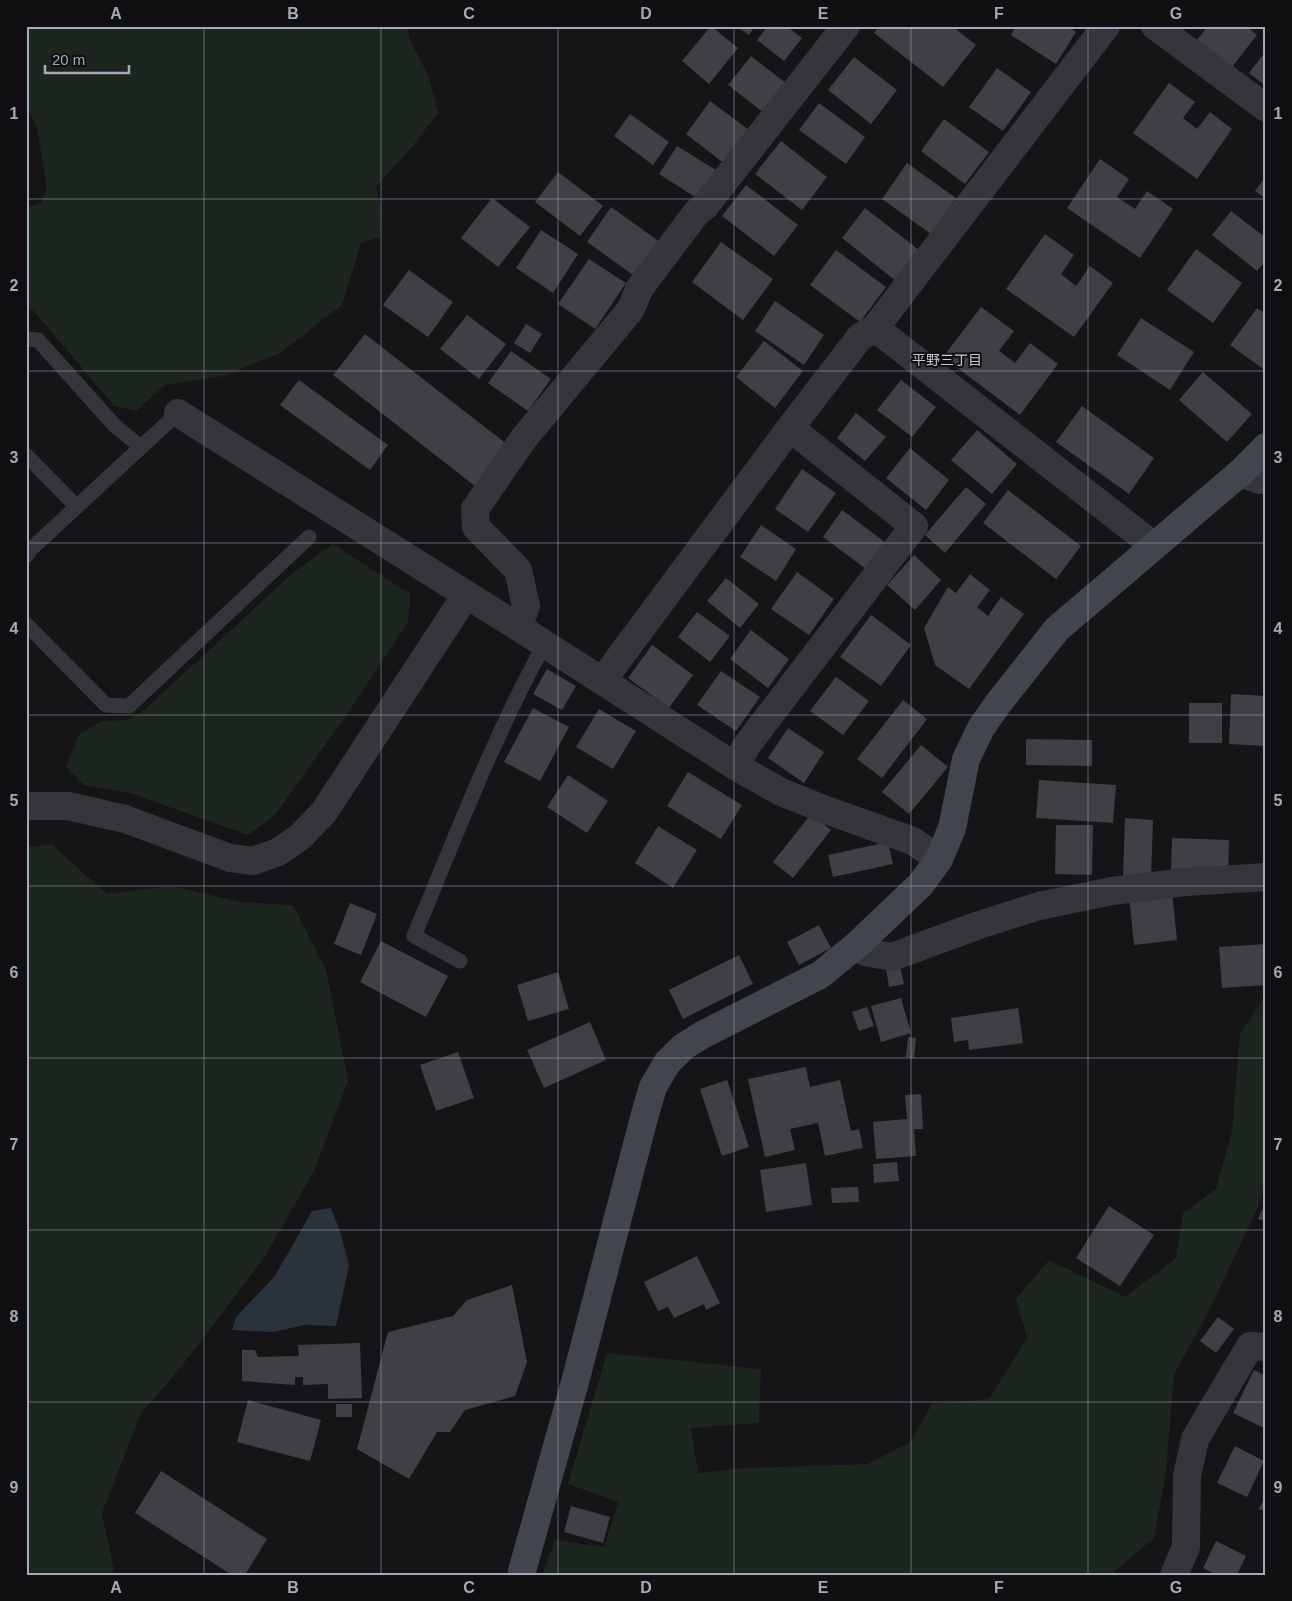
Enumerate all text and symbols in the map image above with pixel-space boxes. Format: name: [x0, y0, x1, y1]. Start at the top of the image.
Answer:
text: A: [110, 5, 122, 22]
text: B: [287, 5, 299, 22]
text: C: [463, 5, 475, 22]
text: D: [640, 5, 652, 22]
text: E: [818, 5, 829, 22]
text: F: [994, 5, 1004, 22]
text: G: [1170, 5, 1182, 22]
scale bar: [45, 42, 129, 74]
text: 20 m: [52, 51, 85, 68]
text: 1: [10, 105, 19, 122]
text: 1: [1274, 105, 1283, 122]
text: 2: [10, 277, 19, 294]
text: 2: [1274, 277, 1283, 294]
district label: 平野三丁目: [912, 352, 982, 368]
text: 3: [10, 449, 19, 466]
text: 3: [1274, 449, 1283, 466]
text: 4: [10, 620, 19, 637]
text: 4: [1274, 620, 1283, 637]
text: 5: [10, 792, 19, 809]
text: 5: [1274, 792, 1283, 809]
text: 6: [10, 964, 19, 981]
text: 6: [1274, 964, 1283, 981]
text: 7: [10, 1136, 19, 1153]
text: 7: [1274, 1136, 1283, 1153]
text: 8: [10, 1308, 19, 1325]
text: 8: [1274, 1308, 1283, 1325]
text: 9: [10, 1479, 19, 1496]
text: 9: [1274, 1479, 1283, 1496]
text: A: [110, 1579, 122, 1596]
text: B: [287, 1579, 299, 1596]
text: C: [463, 1579, 475, 1596]
text: D: [640, 1579, 652, 1596]
text: E: [818, 1579, 829, 1596]
text: F: [994, 1579, 1004, 1596]
text: G: [1170, 1579, 1182, 1596]

